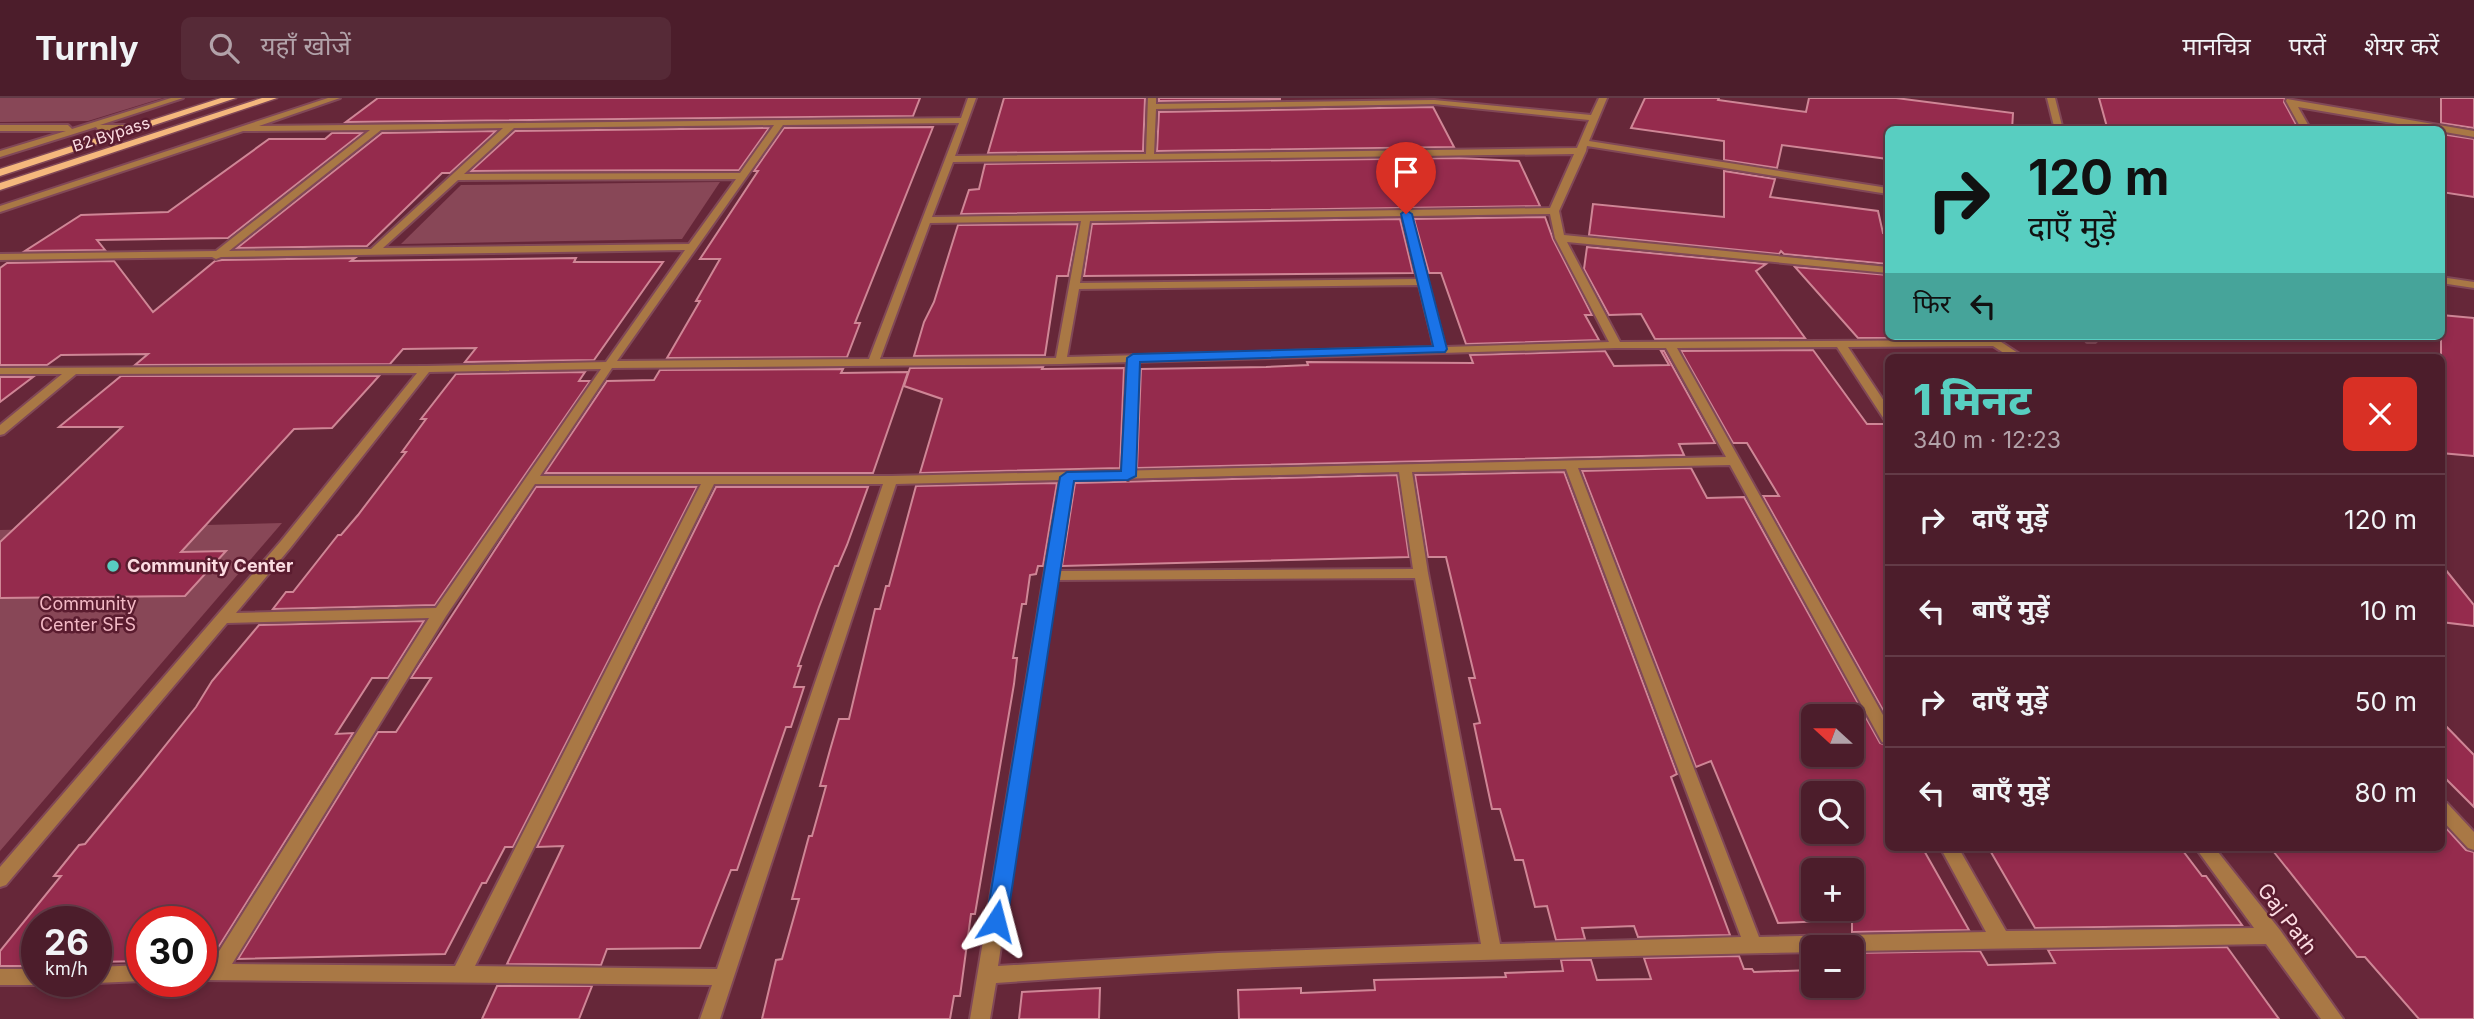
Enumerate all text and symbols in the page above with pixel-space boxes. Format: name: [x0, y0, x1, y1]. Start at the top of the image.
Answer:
search box: [181, 17, 671, 80]
text: Turnly: [35, 28, 139, 68]
icon: search: [205, 29, 243, 67]
text: यहाँ खोजें: [261, 30, 351, 61]
text: मानचित्र: [2182, 32, 2251, 61]
text: परतें: [2289, 32, 2326, 61]
text: शेयर करें: [2364, 32, 2439, 61]
street label: B2 Bypass: [70, 112, 152, 156]
pin: [1376, 142, 1436, 214]
text: 120 m: [2028, 148, 2169, 207]
icon: arrive: [1387, 153, 1425, 191]
icon: right: [1913, 154, 2004, 245]
text: दाएँ मुड़ें: [2028, 208, 2116, 247]
icon: left: [1964, 287, 2002, 325]
text: फिर: [1913, 288, 1950, 319]
text: 1 मिनट: [1913, 374, 2031, 425]
button: close: [2343, 377, 2417, 451]
text: 340 m · 12:23: [1913, 426, 2061, 454]
icon: right: [1913, 501, 1951, 539]
text: दाएँ मुड़ें: [1972, 502, 2048, 533]
text: 120 m: [2344, 504, 2417, 535]
place label: Community Center: [127, 555, 293, 576]
marker: Community Center: [105, 558, 121, 574]
icon: left: [1913, 592, 1951, 630]
park label: Community Center SFS: [39, 593, 137, 635]
text: बाएँ मुड़ें: [1972, 593, 2049, 624]
text: 10 m: [2360, 595, 2417, 626]
icon: right: [1913, 683, 1951, 721]
text: दाएँ मुड़ें: [1972, 684, 2048, 715]
text: 50 m: [2355, 686, 2417, 717]
north arrow: [1801, 704, 1864, 766]
map controls: [1801, 704, 1864, 998]
icon: left: [1913, 774, 1951, 812]
text: बाएँ मुड़ें: [1972, 775, 2049, 806]
text: 80 m: [2354, 777, 2417, 808]
button: search: [1801, 781, 1864, 844]
button: +: [1801, 858, 1864, 921]
street label: Gaj Path: [2252, 878, 2322, 959]
position arrow: [959, 884, 1033, 958]
speed limit sign: 30: [126, 906, 217, 997]
text: 26: [44, 921, 89, 963]
button: −: [1801, 935, 1864, 998]
text: km/h: [45, 958, 88, 979]

